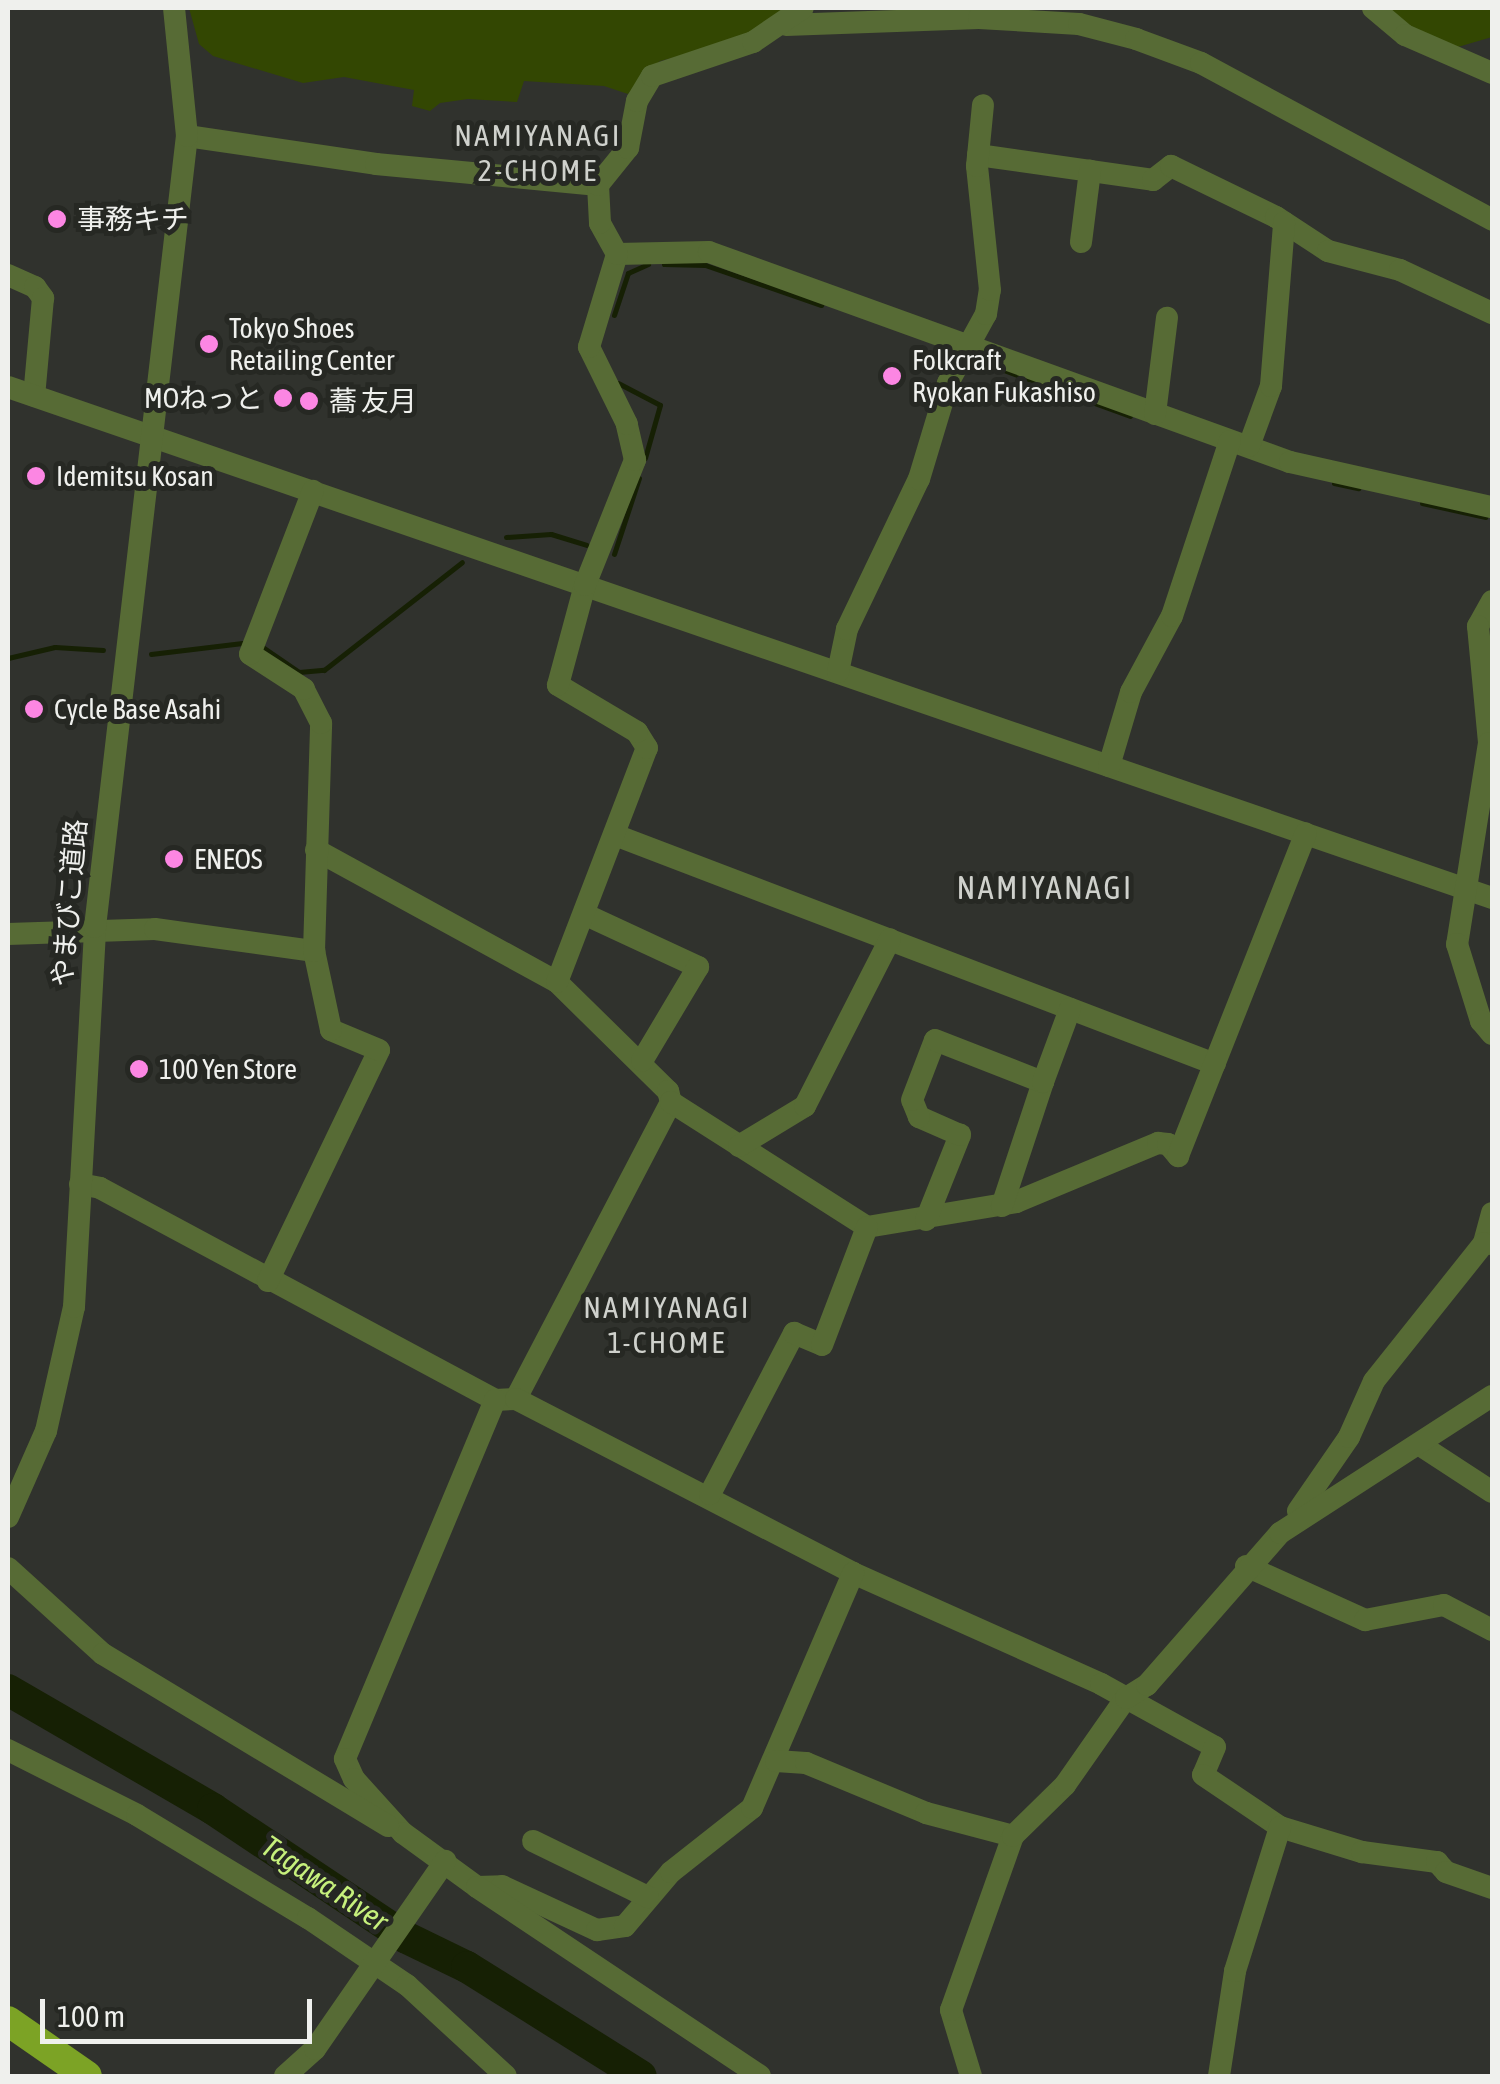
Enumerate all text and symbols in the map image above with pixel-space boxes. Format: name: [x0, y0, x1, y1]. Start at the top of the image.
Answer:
district label: NAMIYANAGI 2-CHOME: [454, 117, 622, 188]
place label: 事務キチ: [77, 202, 189, 236]
marker: 事務キチ: [46, 208, 68, 230]
place label: Tokyo Shoes Retailing Center: [229, 311, 394, 377]
marker: Tokyo Shoes Retailing Center: [198, 333, 220, 355]
place label: Folkcraft Ryokan Fukashiso: [912, 343, 1096, 409]
marker: Folkcraft Ryokan Fukashiso: [881, 365, 903, 387]
place label: MOねっと: [144, 381, 263, 415]
place label: 蕎 友月: [329, 384, 417, 418]
marker: MOねっと: [272, 387, 294, 409]
marker: 蕎 友月: [298, 390, 320, 412]
place label: Idemitsu Kosan: [56, 459, 214, 493]
marker: Idemitsu Kosan: [25, 465, 47, 487]
place label: Cycle Base Asahi: [54, 692, 221, 726]
marker: Cycle Base Asahi: [23, 698, 45, 720]
street label: やまびこ道路: [45, 818, 93, 988]
place label: ENEOS: [194, 842, 262, 876]
marker: ENEOS: [163, 848, 185, 870]
district label: NAMIYANAGI: [956, 869, 1134, 907]
place label: 100 Yen Store: [159, 1052, 297, 1086]
marker: 100 Yen Store: [128, 1058, 150, 1080]
district label: NAMIYANAGI 1-CHOME: [583, 1289, 751, 1360]
water label: Tagawa River: [255, 1828, 395, 1938]
scale bar: [45, 1979, 318, 2041]
text: 100 m: [57, 1999, 125, 2033]

